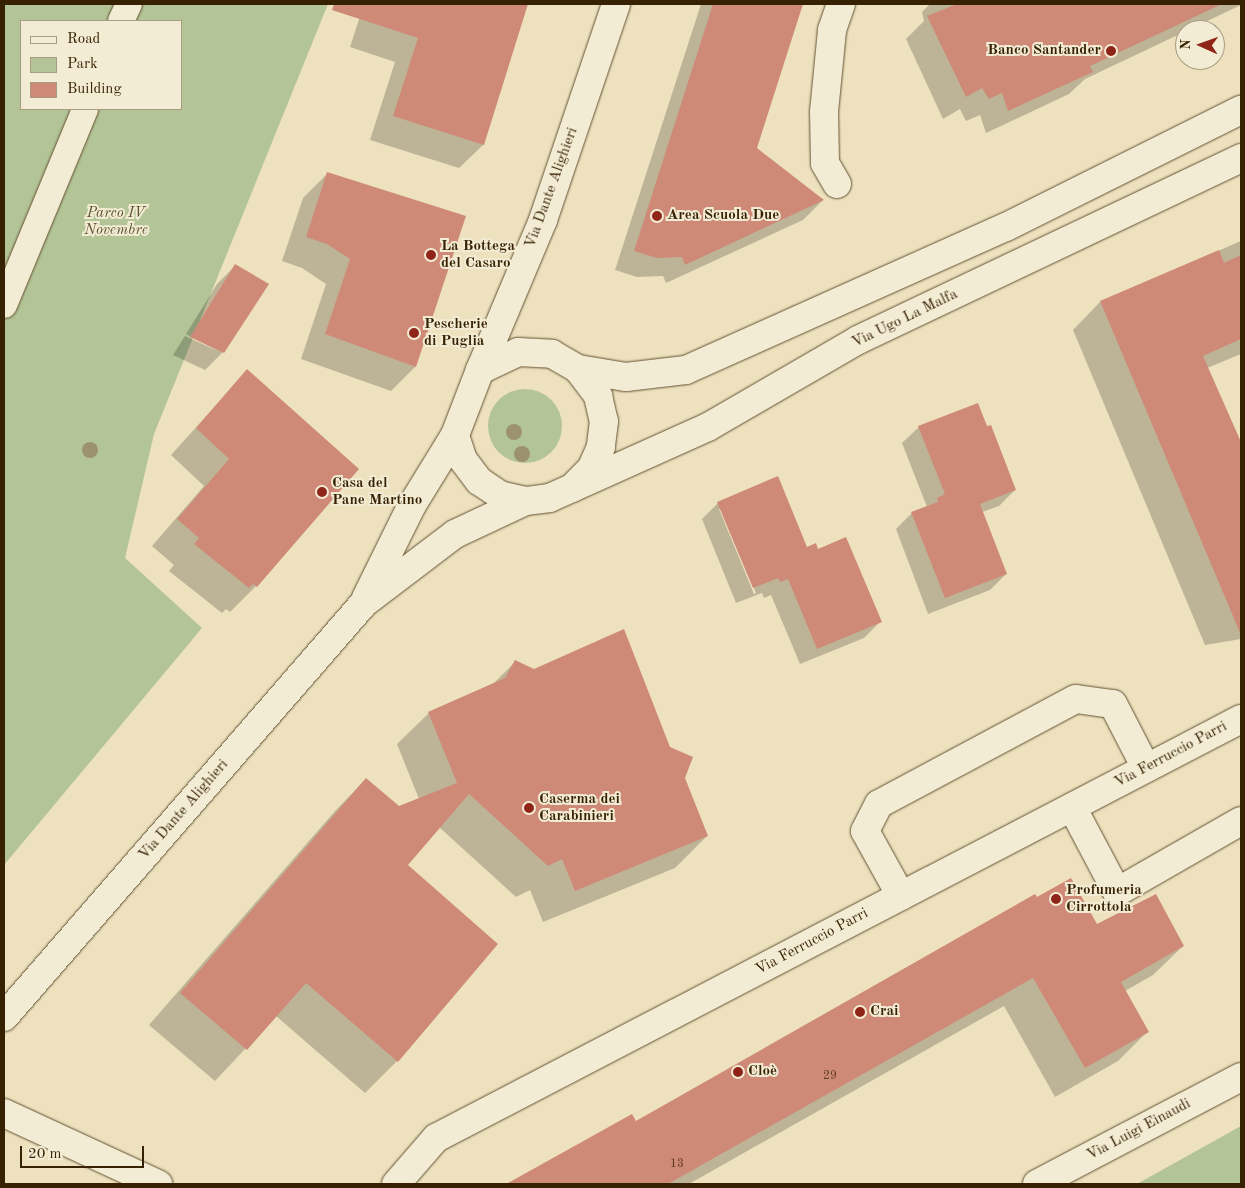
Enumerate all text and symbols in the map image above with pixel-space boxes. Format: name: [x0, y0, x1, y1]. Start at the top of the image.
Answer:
legend: [20, 20, 182, 110]
north arrow: [1175, 20, 1225, 70]
text: Road: [67, 32, 100, 47]
text: N: [1179, 39, 1193, 50]
place label: Banco Santander: [987, 42, 1101, 60]
marker: Banco Santander: [1105, 45, 1117, 57]
text: Park: [67, 57, 98, 72]
text: Building: [67, 82, 122, 97]
street label: Via Dante Alighieri: [522, 125, 582, 251]
park label: Parco IV Novembre: [84, 204, 148, 239]
place label: Area Scuola Due: [667, 207, 779, 225]
marker: Area Scuola Due: [651, 210, 663, 222]
place label: La Bottega del Casaro: [441, 237, 515, 272]
marker: La Bottega del Casaro: [425, 249, 437, 261]
street label: Via Ugo La Malfa: [849, 286, 961, 352]
place label: Pescherie di Puglia: [424, 315, 488, 350]
marker: Pescherie di Puglia: [408, 327, 420, 339]
place label: Casa del Pane Martino: [332, 474, 422, 509]
marker: Casa del Pane Martino: [316, 486, 328, 498]
street label: Via Ferruccio Parri: [1112, 718, 1230, 792]
street label: Via Dante Alighieri: [136, 756, 232, 864]
place label: Caserma dei Carabinieri: [539, 790, 620, 825]
marker: Caserma dei Carabinieri: [523, 802, 535, 814]
place label: Profumeria Cirrottola: [1066, 881, 1142, 916]
marker: Profumeria Cirrottola: [1050, 893, 1062, 905]
street label: Via Ferruccio Parri: [753, 905, 871, 979]
place label: Crai: [870, 1003, 898, 1021]
marker: Crai: [854, 1006, 866, 1018]
place label: Cloè: [748, 1063, 777, 1081]
marker: Cloè: [732, 1066, 744, 1078]
house number: 29: [823, 1070, 837, 1084]
street label: Via Luigi Einaudi: [1084, 1095, 1194, 1165]
scale bar: [22, 1136, 146, 1168]
text: 20 m: [28, 1147, 62, 1162]
house number: 13: [670, 1158, 684, 1172]

